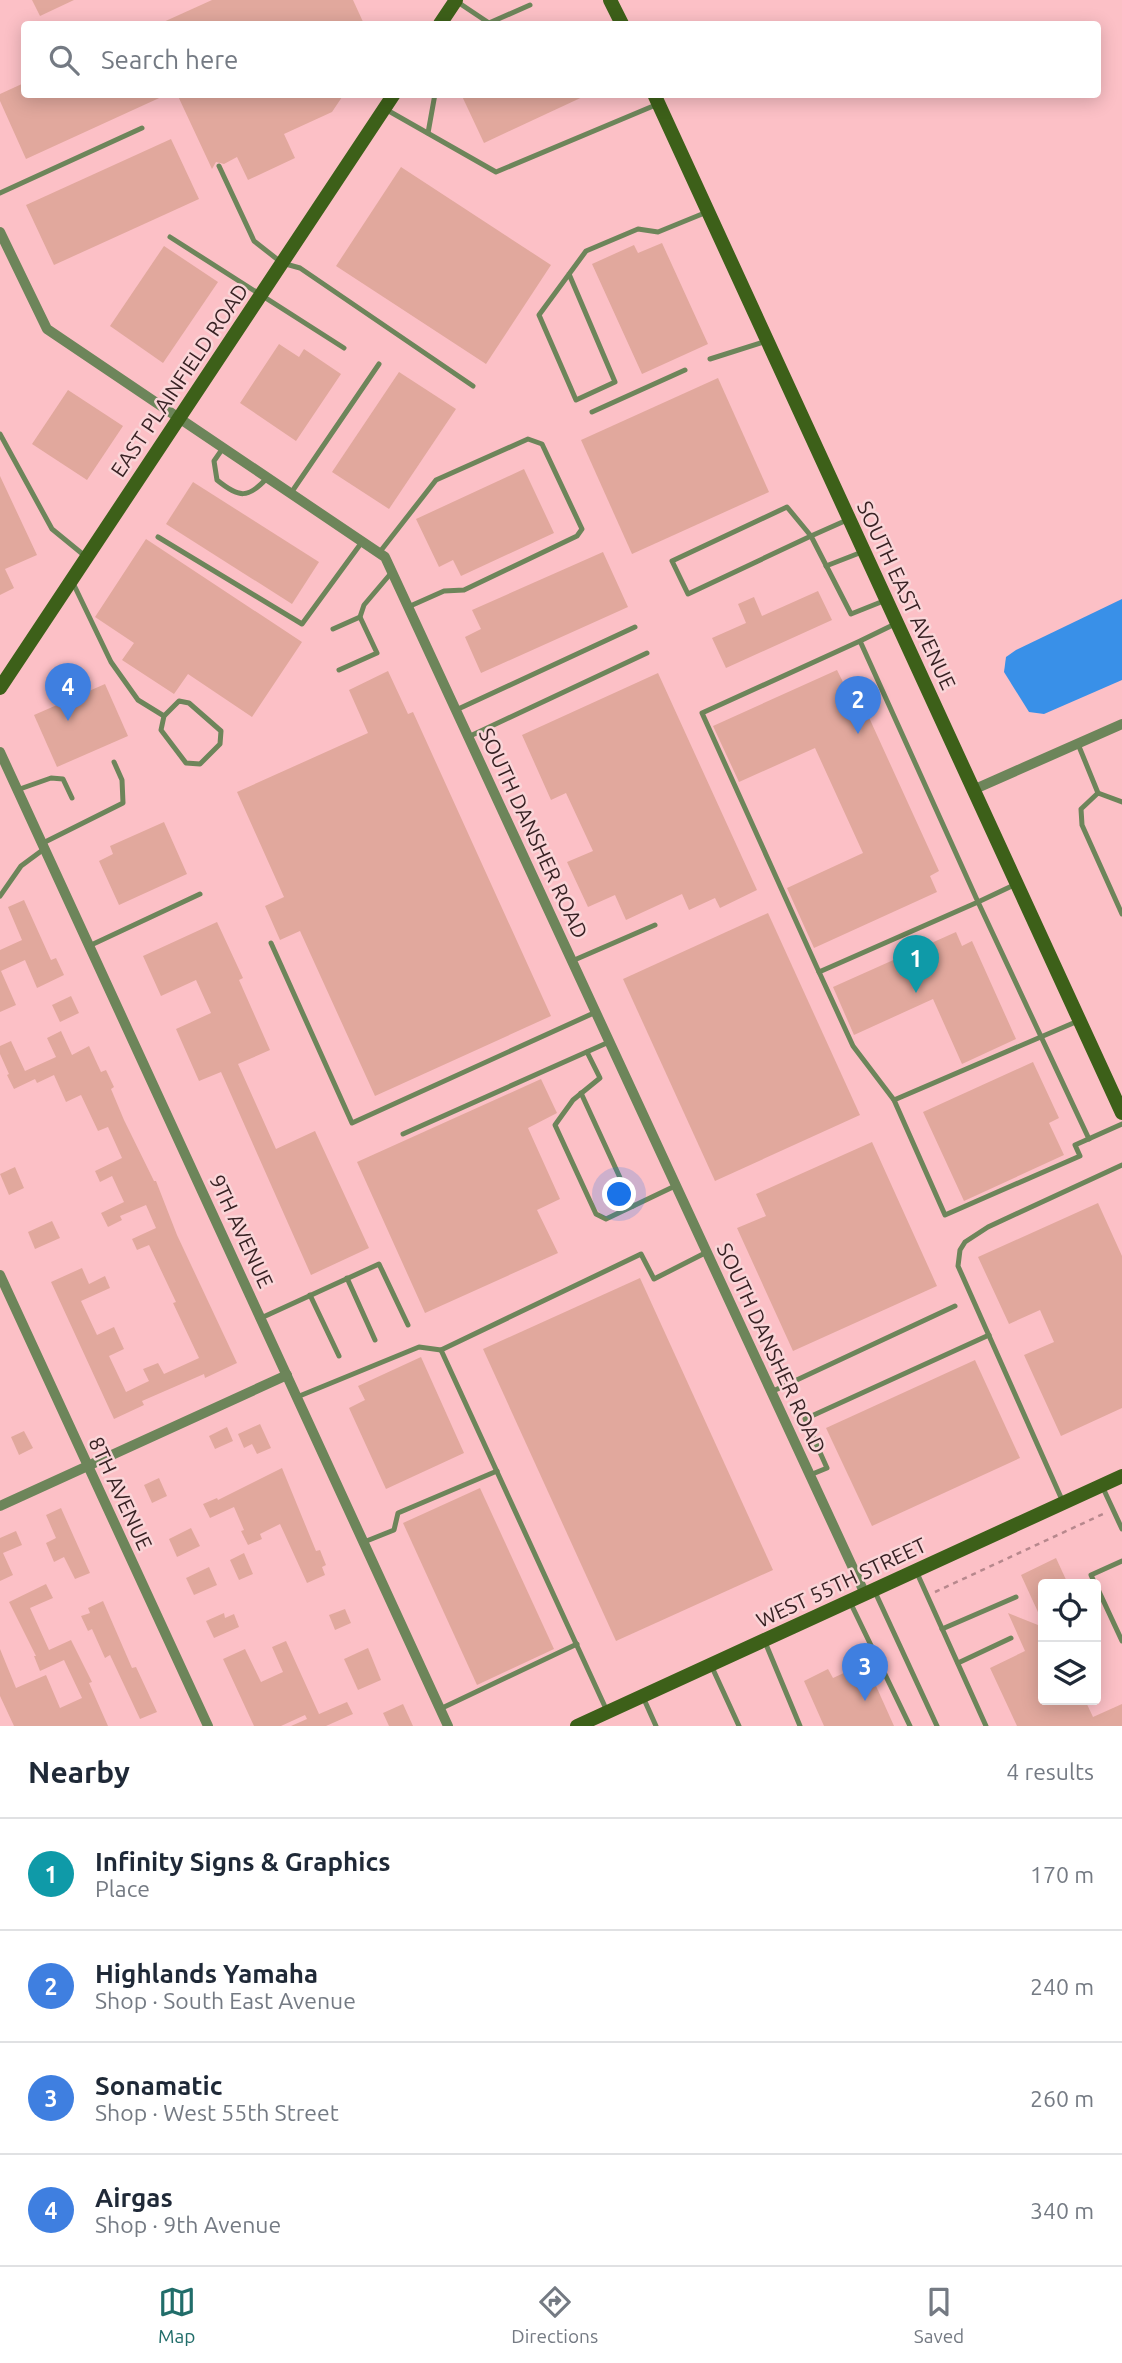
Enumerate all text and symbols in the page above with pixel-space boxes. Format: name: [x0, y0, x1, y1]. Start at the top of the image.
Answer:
search box: [21, 21, 1101, 98]
icon: search: [45, 41, 83, 79]
text: Search here: [101, 45, 238, 74]
street label: EAST PLAINFIELD ROAD: [105, 279, 253, 481]
street label: SOUTH EAST AVENUE: [853, 497, 961, 693]
pin: 4: [45, 663, 91, 721]
pin: 2: [835, 676, 881, 734]
street label: SOUTH DANSHER ROAD: [475, 724, 593, 942]
pin: 1: [893, 935, 939, 993]
street label: 9TH AVENUE: [205, 1171, 279, 1291]
your location: [602, 1177, 636, 1211]
street label: SOUTH DANSHER ROAD: [713, 1239, 831, 1457]
street label: 8TH AVENUE: [84, 1433, 158, 1553]
street label: WEST 55TH STREET: [752, 1532, 930, 1632]
map controls: [1038, 1579, 1101, 1705]
button: locate: [1038, 1579, 1101, 1642]
button: layers: [1038, 1642, 1101, 1705]
pin: 3: [842, 1643, 888, 1701]
text: Nearby: [28, 1755, 130, 1789]
text: 4 results: [1006, 1759, 1094, 1784]
text: Infinity Signs & Graphics: [95, 1847, 390, 1876]
text: 1: [45, 1862, 57, 1887]
text: 170 m: [1030, 1862, 1094, 1887]
text: Place: [95, 1876, 150, 1901]
text: Highlands Yamaha: [95, 1959, 318, 1988]
text: 2: [45, 1974, 57, 1999]
text: 240 m: [1030, 1974, 1094, 1999]
text: Shop · South East Avenue: [95, 1988, 356, 2013]
text: Sonamatic: [95, 2071, 222, 2100]
text: 3: [45, 2086, 57, 2111]
text: 260 m: [1030, 2086, 1094, 2111]
text: Shop · West 55th Street: [95, 2100, 339, 2125]
text: Airgas: [95, 2183, 173, 2212]
text: 4: [45, 2198, 57, 2223]
text: 340 m: [1030, 2198, 1094, 2223]
text: Shop · 9th Avenue: [95, 2212, 281, 2237]
tab: Map: [158, 2283, 196, 2347]
tab: Directions: [511, 2283, 598, 2347]
tab: Saved: [914, 2283, 964, 2347]

